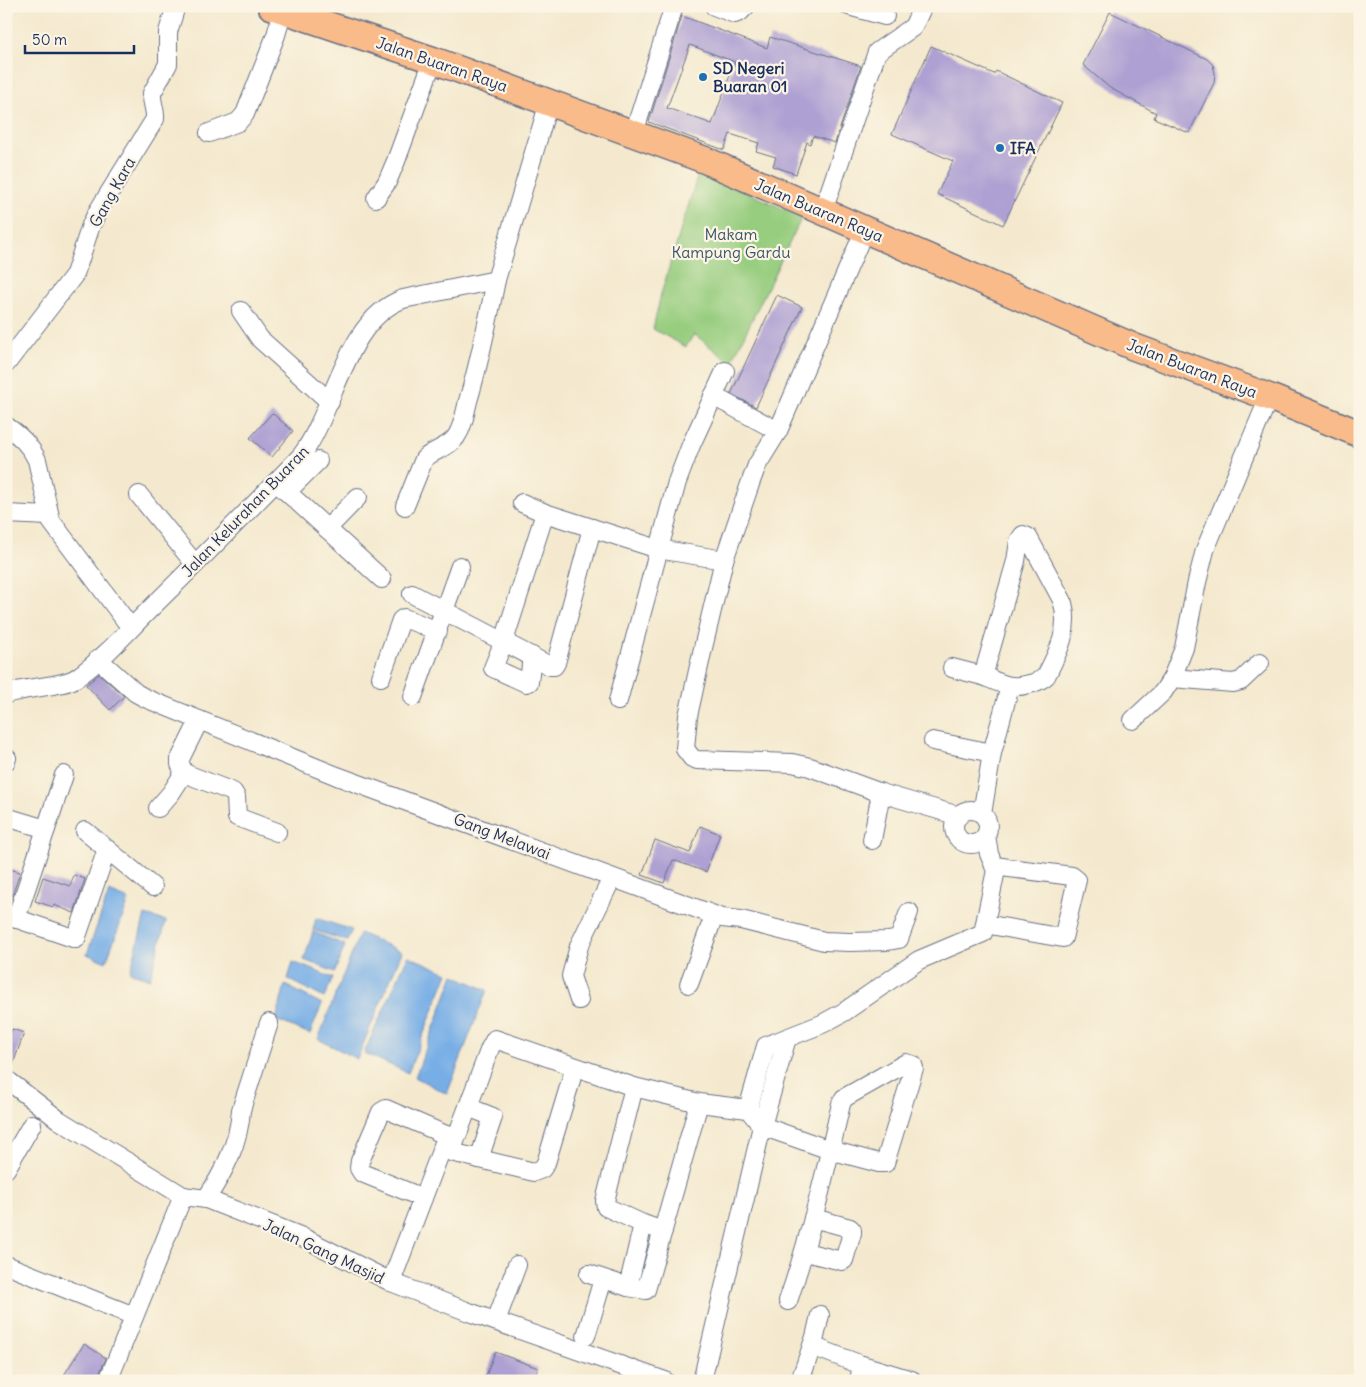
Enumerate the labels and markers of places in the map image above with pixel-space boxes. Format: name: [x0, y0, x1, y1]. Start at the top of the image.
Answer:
place label: SD Negeri Buaran 01: [713, 58, 787, 96]
marker: SD Negeri Buaran 01: [697, 71, 709, 83]
place label: IFA: [1010, 138, 1036, 158]
marker: IFA: [994, 142, 1006, 154]

